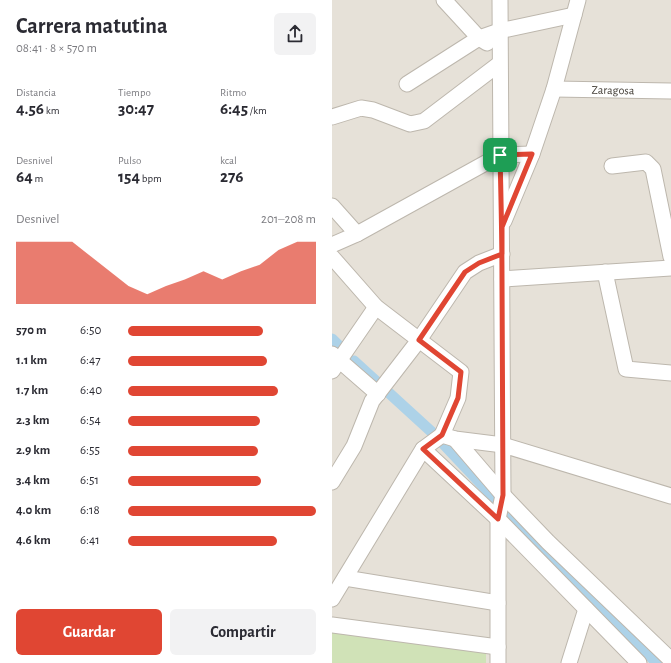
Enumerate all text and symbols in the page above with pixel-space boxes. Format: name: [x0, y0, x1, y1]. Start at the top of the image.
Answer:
button: share: [274, 13, 316, 55]
text: Carrera matutina: [16, 15, 168, 37]
text: 08:41 · 8 × 570 m: [16, 42, 97, 55]
street label: Zaragosa: [591, 84, 635, 96]
text: Distancia: [16, 87, 56, 98]
text: Tiempo: [118, 87, 151, 98]
text: Ritmo: [220, 87, 246, 98]
text: 4.56: [16, 100, 44, 117]
text: 30:47: [118, 100, 154, 117]
text: 6:45: [220, 100, 248, 117]
text: km: [44, 105, 60, 116]
text: /km: [248, 105, 267, 116]
pin: [483, 138, 517, 172]
icon: arrive: [489, 144, 511, 166]
text: Desnivel: [16, 155, 53, 166]
text: Pulso: [118, 155, 141, 166]
text: kcal: [220, 155, 237, 166]
text: 64: [16, 168, 33, 185]
text: 154: [118, 168, 140, 185]
text: 276: [220, 168, 244, 185]
text: m: [33, 173, 43, 184]
text: bpm: [140, 173, 162, 184]
text: Desnivel: [16, 213, 60, 226]
text: 201–208 m: [261, 213, 316, 226]
text: 570 m: [16, 324, 46, 337]
text: 6:50: [80, 324, 101, 337]
text: 1.1 km: [16, 354, 47, 367]
text: 6:47: [80, 354, 101, 367]
text: 1.7 km: [16, 384, 48, 397]
text: 6:40: [80, 384, 102, 397]
text: 2.3 km: [16, 414, 50, 427]
text: 6:54: [80, 414, 101, 427]
text: 2.9 km: [16, 444, 50, 457]
text: 6:55: [80, 444, 100, 457]
text: 3.4 km: [16, 474, 50, 487]
text: 6:51: [80, 474, 99, 487]
text: 4.0 km: [16, 504, 51, 517]
text: 6:18: [80, 504, 100, 517]
text: 4.6 km: [16, 534, 51, 547]
text: 6:41: [80, 534, 100, 547]
button: Guardar: [16, 609, 162, 655]
button: Compartir: [170, 609, 316, 655]

